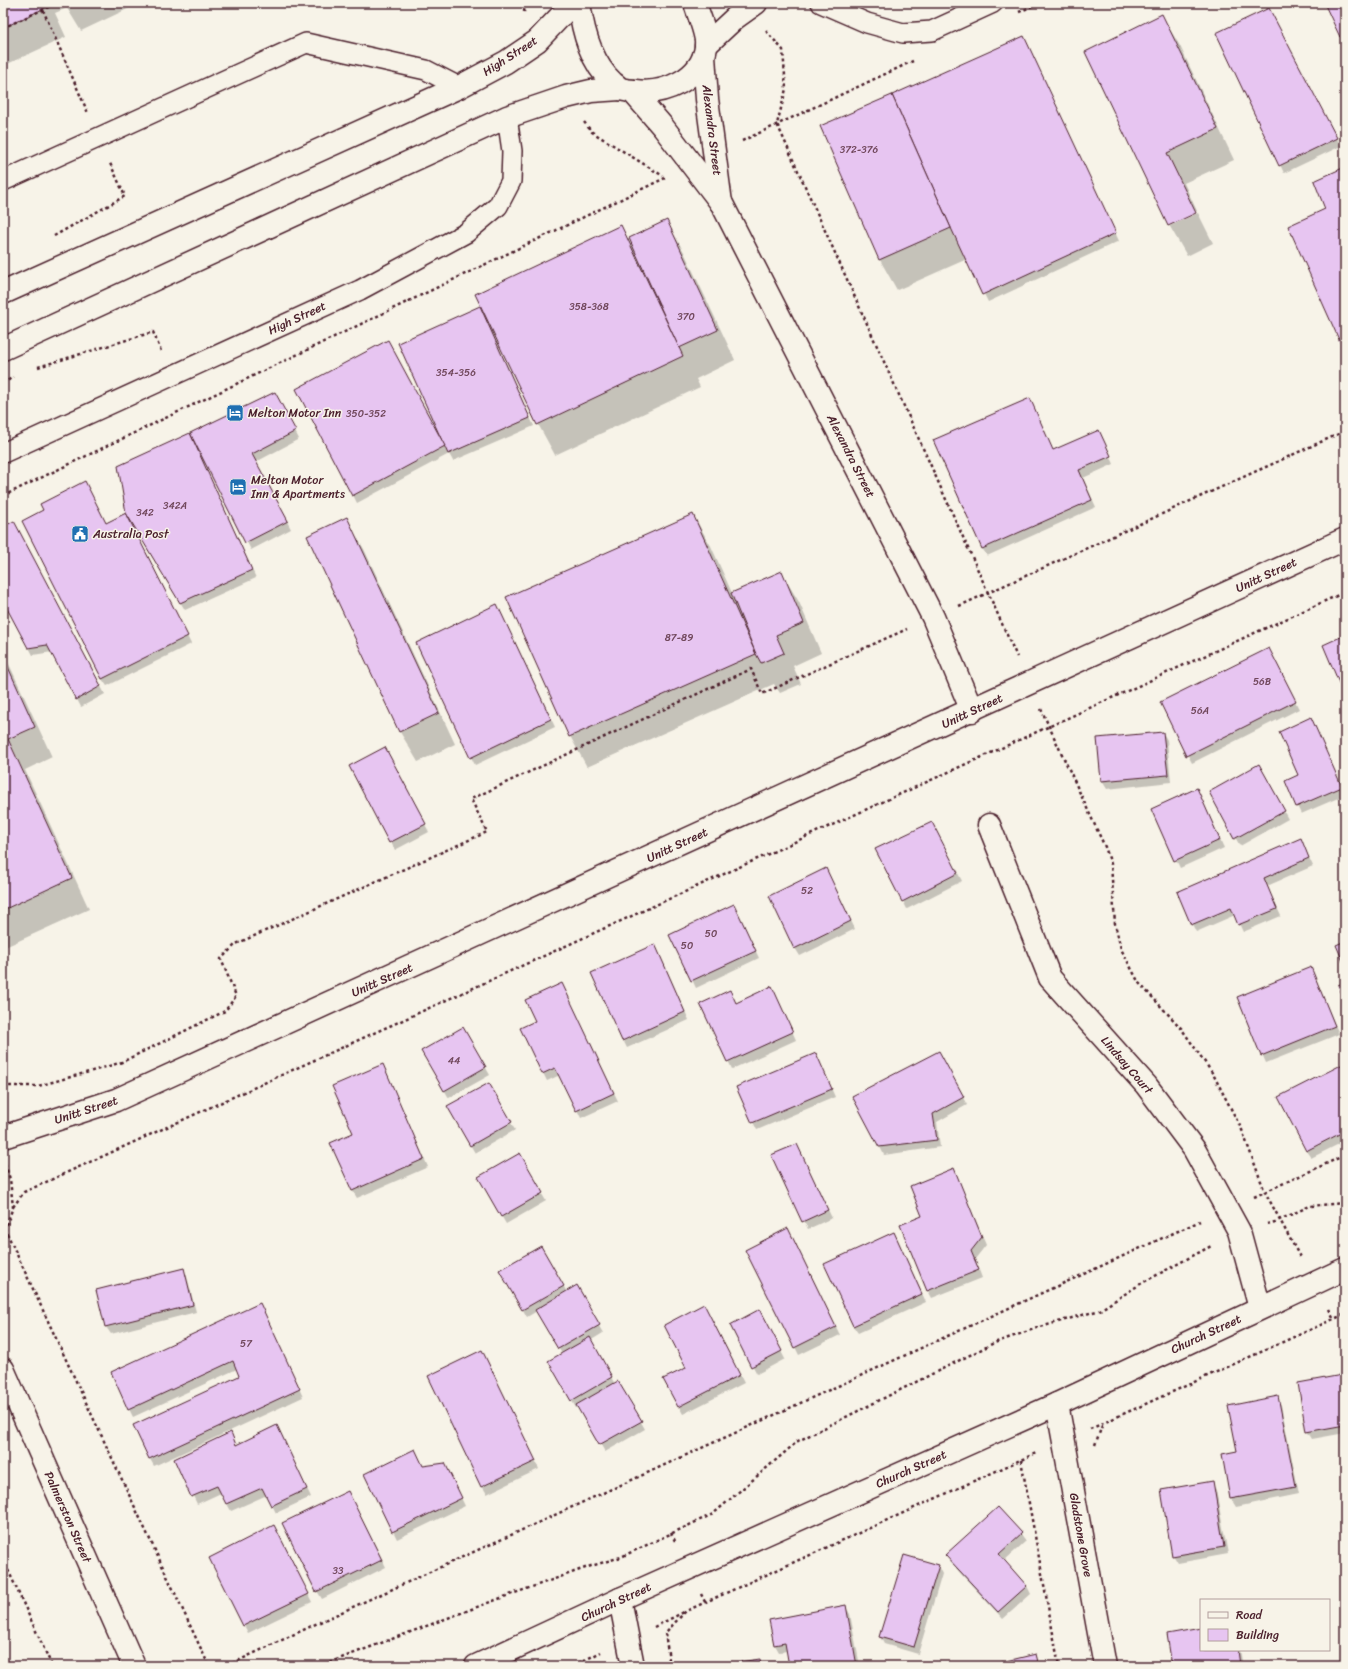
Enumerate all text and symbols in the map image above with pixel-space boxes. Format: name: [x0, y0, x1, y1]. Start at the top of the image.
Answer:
street label: High Street: [478, 30, 542, 82]
street label: Alexandra Street: [695, 82, 728, 177]
house number: 372-376: [840, 141, 879, 159]
street label: High Street: [264, 295, 330, 341]
house number: 358-368: [569, 298, 609, 316]
house number: 370: [677, 308, 695, 326]
house number: 354-356: [436, 364, 476, 382]
place label: Melton Motor Inn: [248, 402, 342, 424]
hotel icon: Melton Motor Inn: [225, 403, 245, 423]
house number: 350-352: [346, 405, 386, 423]
street label: Alexandra Street: [820, 409, 882, 502]
place label: Melton Motor Inn & Apartments: [250, 469, 345, 505]
hotel icon: Melton Motor Inn & Apartments: [228, 477, 248, 497]
house number: 342A: [163, 497, 187, 515]
house number: 342: [136, 504, 154, 522]
place label: Australia Post: [92, 523, 170, 545]
public building icon: Australia Post: [70, 524, 90, 544]
street label: Unitt Street: [1232, 551, 1300, 599]
house number: 87-89: [665, 629, 693, 647]
house number: 56B: [1253, 673, 1272, 691]
street label: Unitt Street: [938, 687, 1006, 735]
house number: 56A: [1191, 702, 1209, 720]
street label: Unitt Street: [643, 821, 711, 869]
house number: 52: [801, 882, 813, 900]
house number: 50: [705, 925, 717, 943]
house number: 50: [681, 937, 693, 955]
street label: Unitt Street: [348, 957, 416, 1003]
street label: Lindsay Court: [1095, 1031, 1160, 1100]
house number: 44: [448, 1052, 460, 1070]
street label: Unitt Street: [51, 1089, 121, 1131]
street label: Church Street: [1167, 1308, 1245, 1360]
house number: 57: [240, 1335, 253, 1353]
street label: Church Street: [872, 1444, 950, 1494]
street label: Palmerston Street: [38, 1468, 99, 1567]
street label: Gladstone Grove: [1063, 1491, 1099, 1579]
house number: 33: [333, 1562, 344, 1580]
street label: Church Street: [577, 1576, 655, 1628]
legend: [1200, 1599, 1330, 1651]
text: Road: [1236, 1604, 1263, 1626]
text: Building: [1236, 1624, 1279, 1646]

